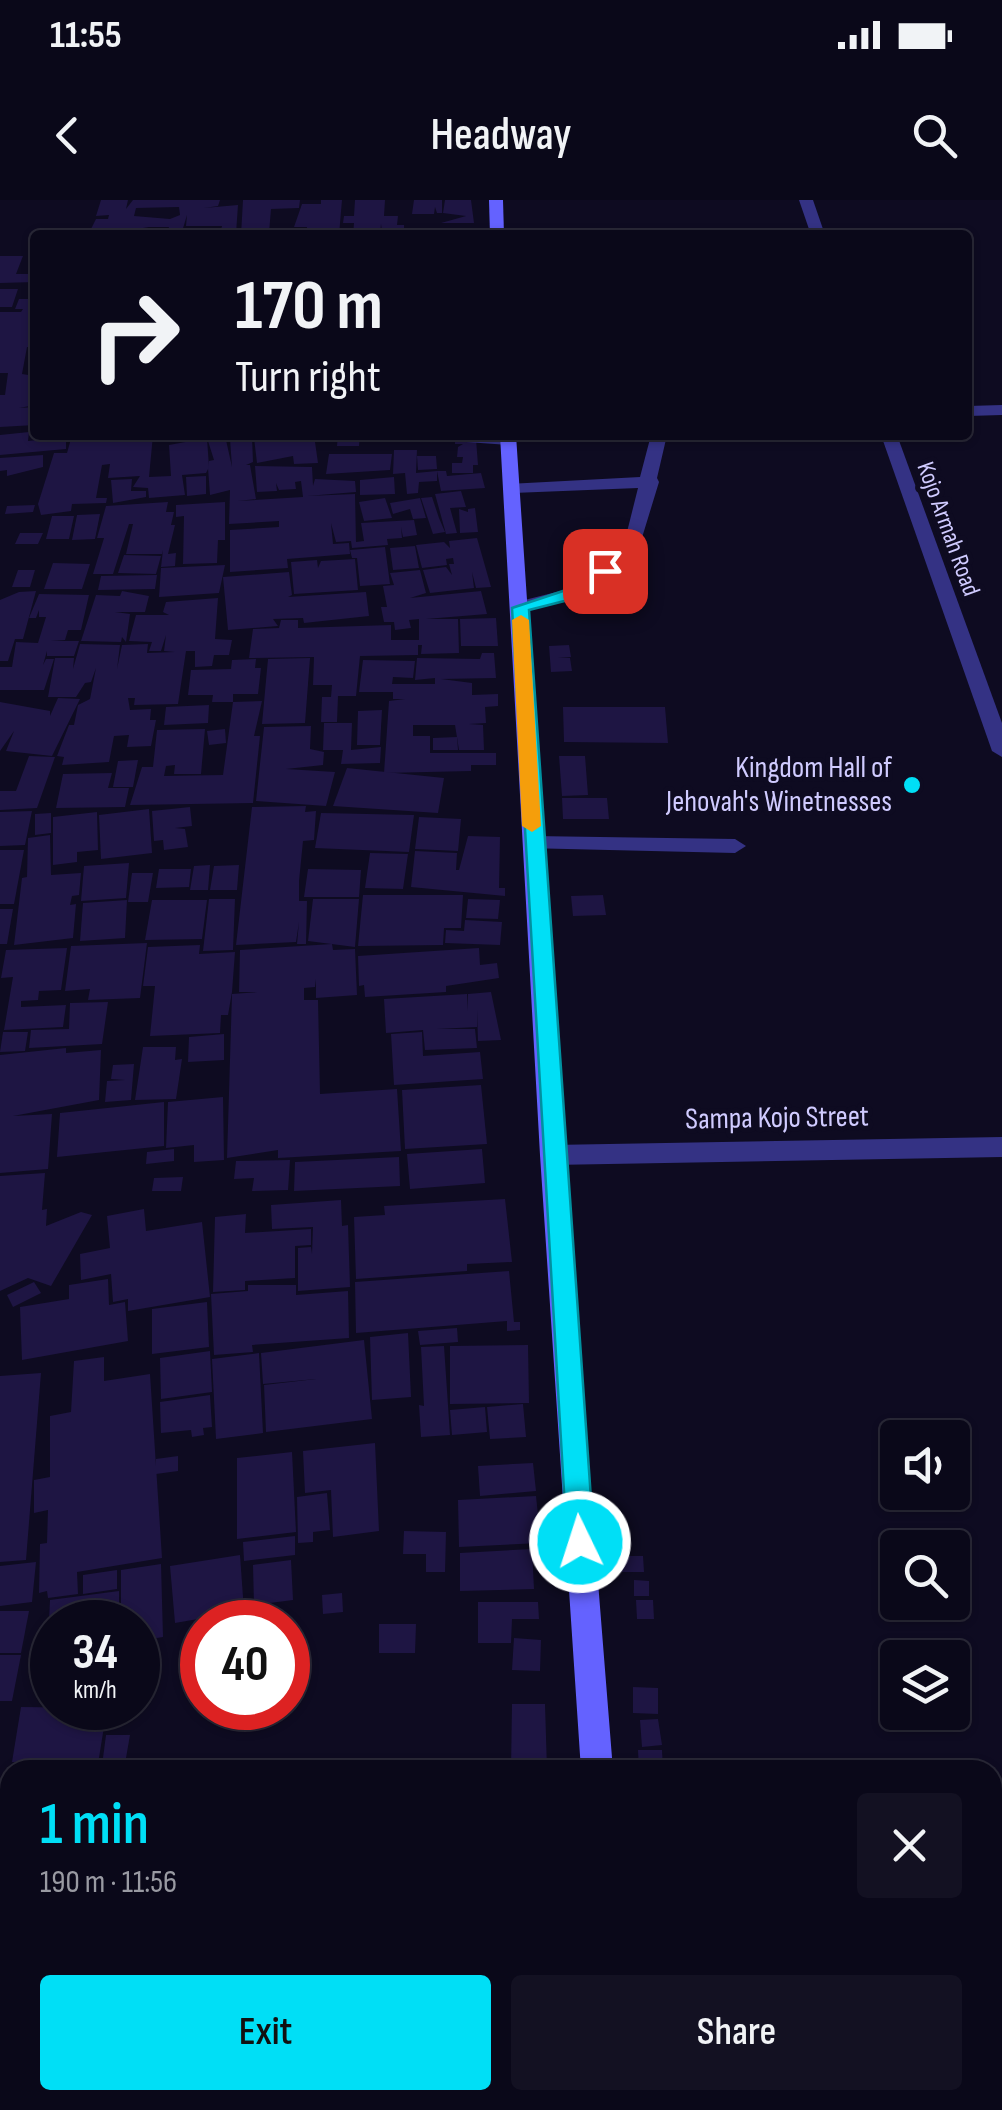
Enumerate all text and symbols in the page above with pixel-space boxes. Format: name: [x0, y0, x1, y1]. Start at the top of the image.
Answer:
text: 11:55: [50, 13, 122, 58]
icon: back: [40, 108, 95, 163]
text: Headway: [430, 108, 572, 163]
icon: search: [907, 108, 962, 163]
text: 170 m: [235, 265, 383, 349]
icon: right: [70, 270, 200, 400]
text: Turn right: [235, 350, 381, 405]
street label: Kojo Armah Road: [909, 458, 987, 600]
pin: [563, 529, 648, 614]
icon: arrive: [578, 544, 633, 599]
place label: Kingdom Hall of Jehovah's Winetnesses: [665, 750, 892, 820]
marker: Kingdom Hall of Jehovah's Winetnesses: [901, 774, 923, 796]
street label: Sampa Kojo Street: [685, 1098, 869, 1138]
map controls: [880, 1420, 970, 1730]
button: sound: [880, 1420, 970, 1510]
position arrow: [528, 1490, 632, 1594]
button: search: [880, 1530, 970, 1620]
speed limit sign: 40: [180, 1600, 310, 1730]
text: 34: [72, 1623, 118, 1683]
button: layers: [880, 1640, 970, 1730]
text: km/h: [73, 1675, 117, 1706]
text: 1 min: [40, 1789, 149, 1861]
button: close: [857, 1793, 962, 1898]
text: 190 m · 11:56: [40, 1863, 177, 1902]
button: Exit: [40, 1975, 491, 2090]
button: Share: [511, 1975, 962, 2090]

